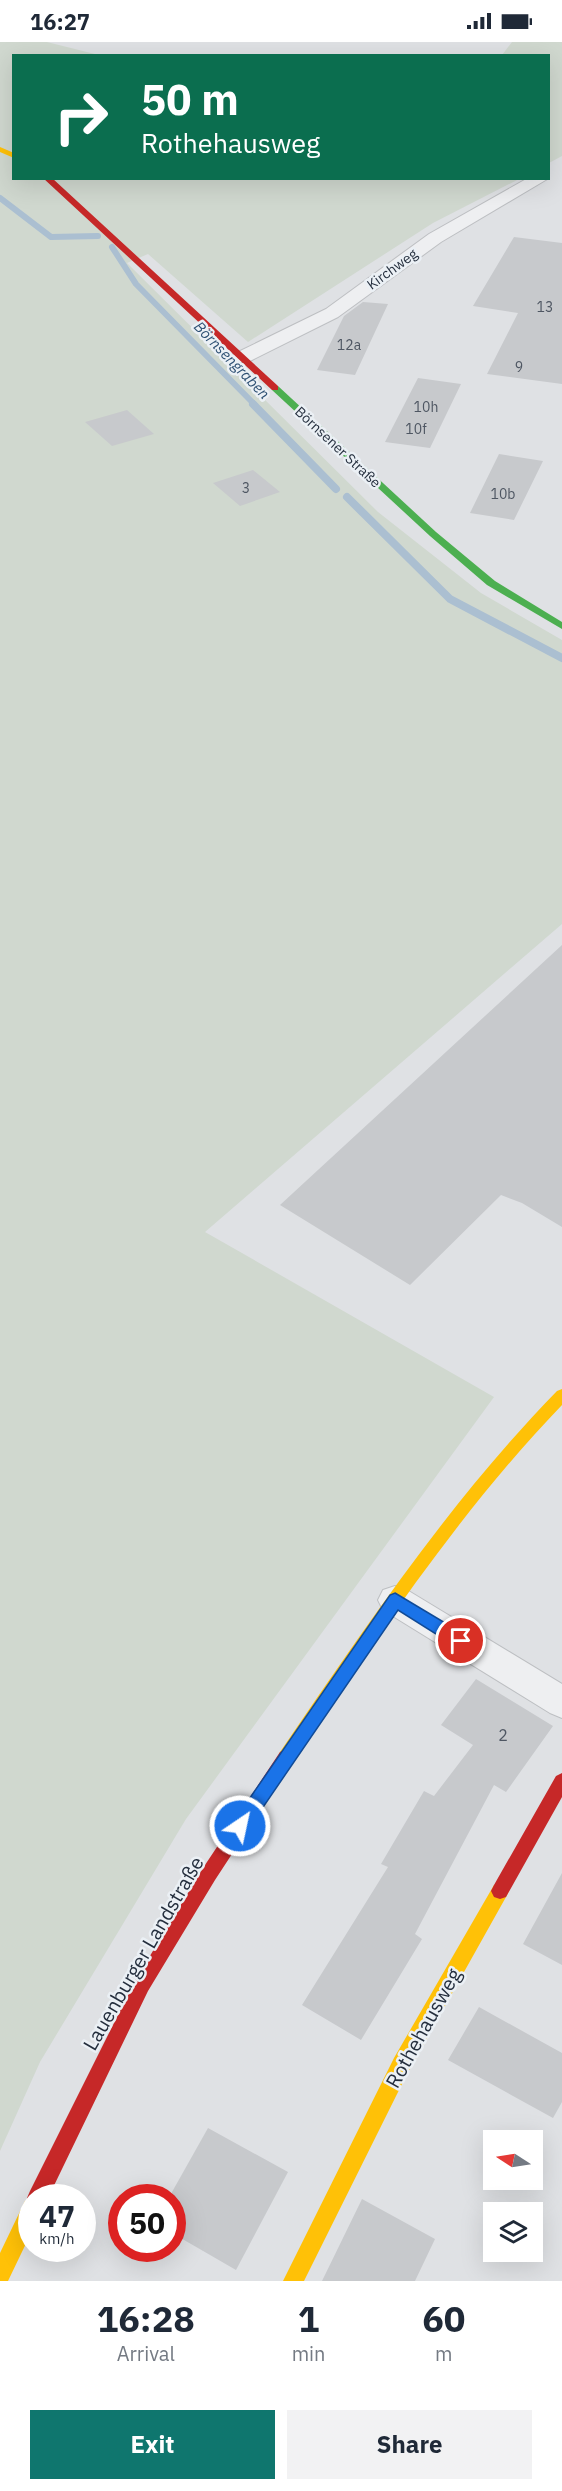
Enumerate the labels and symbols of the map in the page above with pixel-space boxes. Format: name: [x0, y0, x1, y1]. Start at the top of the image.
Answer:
street label: Kirchweg: [363, 244, 421, 293]
house number: 13: [537, 298, 553, 316]
water label: Börnsengraben: [190, 317, 274, 403]
house number: 12a: [337, 336, 362, 354]
house number: 9: [515, 358, 523, 376]
house number: 10h: [414, 398, 438, 416]
street label: Börnsener Straße: [291, 403, 385, 492]
house number: 10f: [405, 420, 427, 438]
house number: 3: [242, 479, 250, 497]
house number: 10b: [491, 485, 515, 503]
pin: [435, 1615, 486, 1666]
house number: 2: [498, 1725, 508, 1745]
position arrow: [208, 1794, 272, 1858]
street label: Lauenburger Landstraße: [76, 1851, 210, 2055]
street label: Rothehausweg: [379, 1963, 467, 2093]
north arrow: [483, 2130, 543, 2190]
speed limit sign: 50: [108, 2184, 186, 2262]

